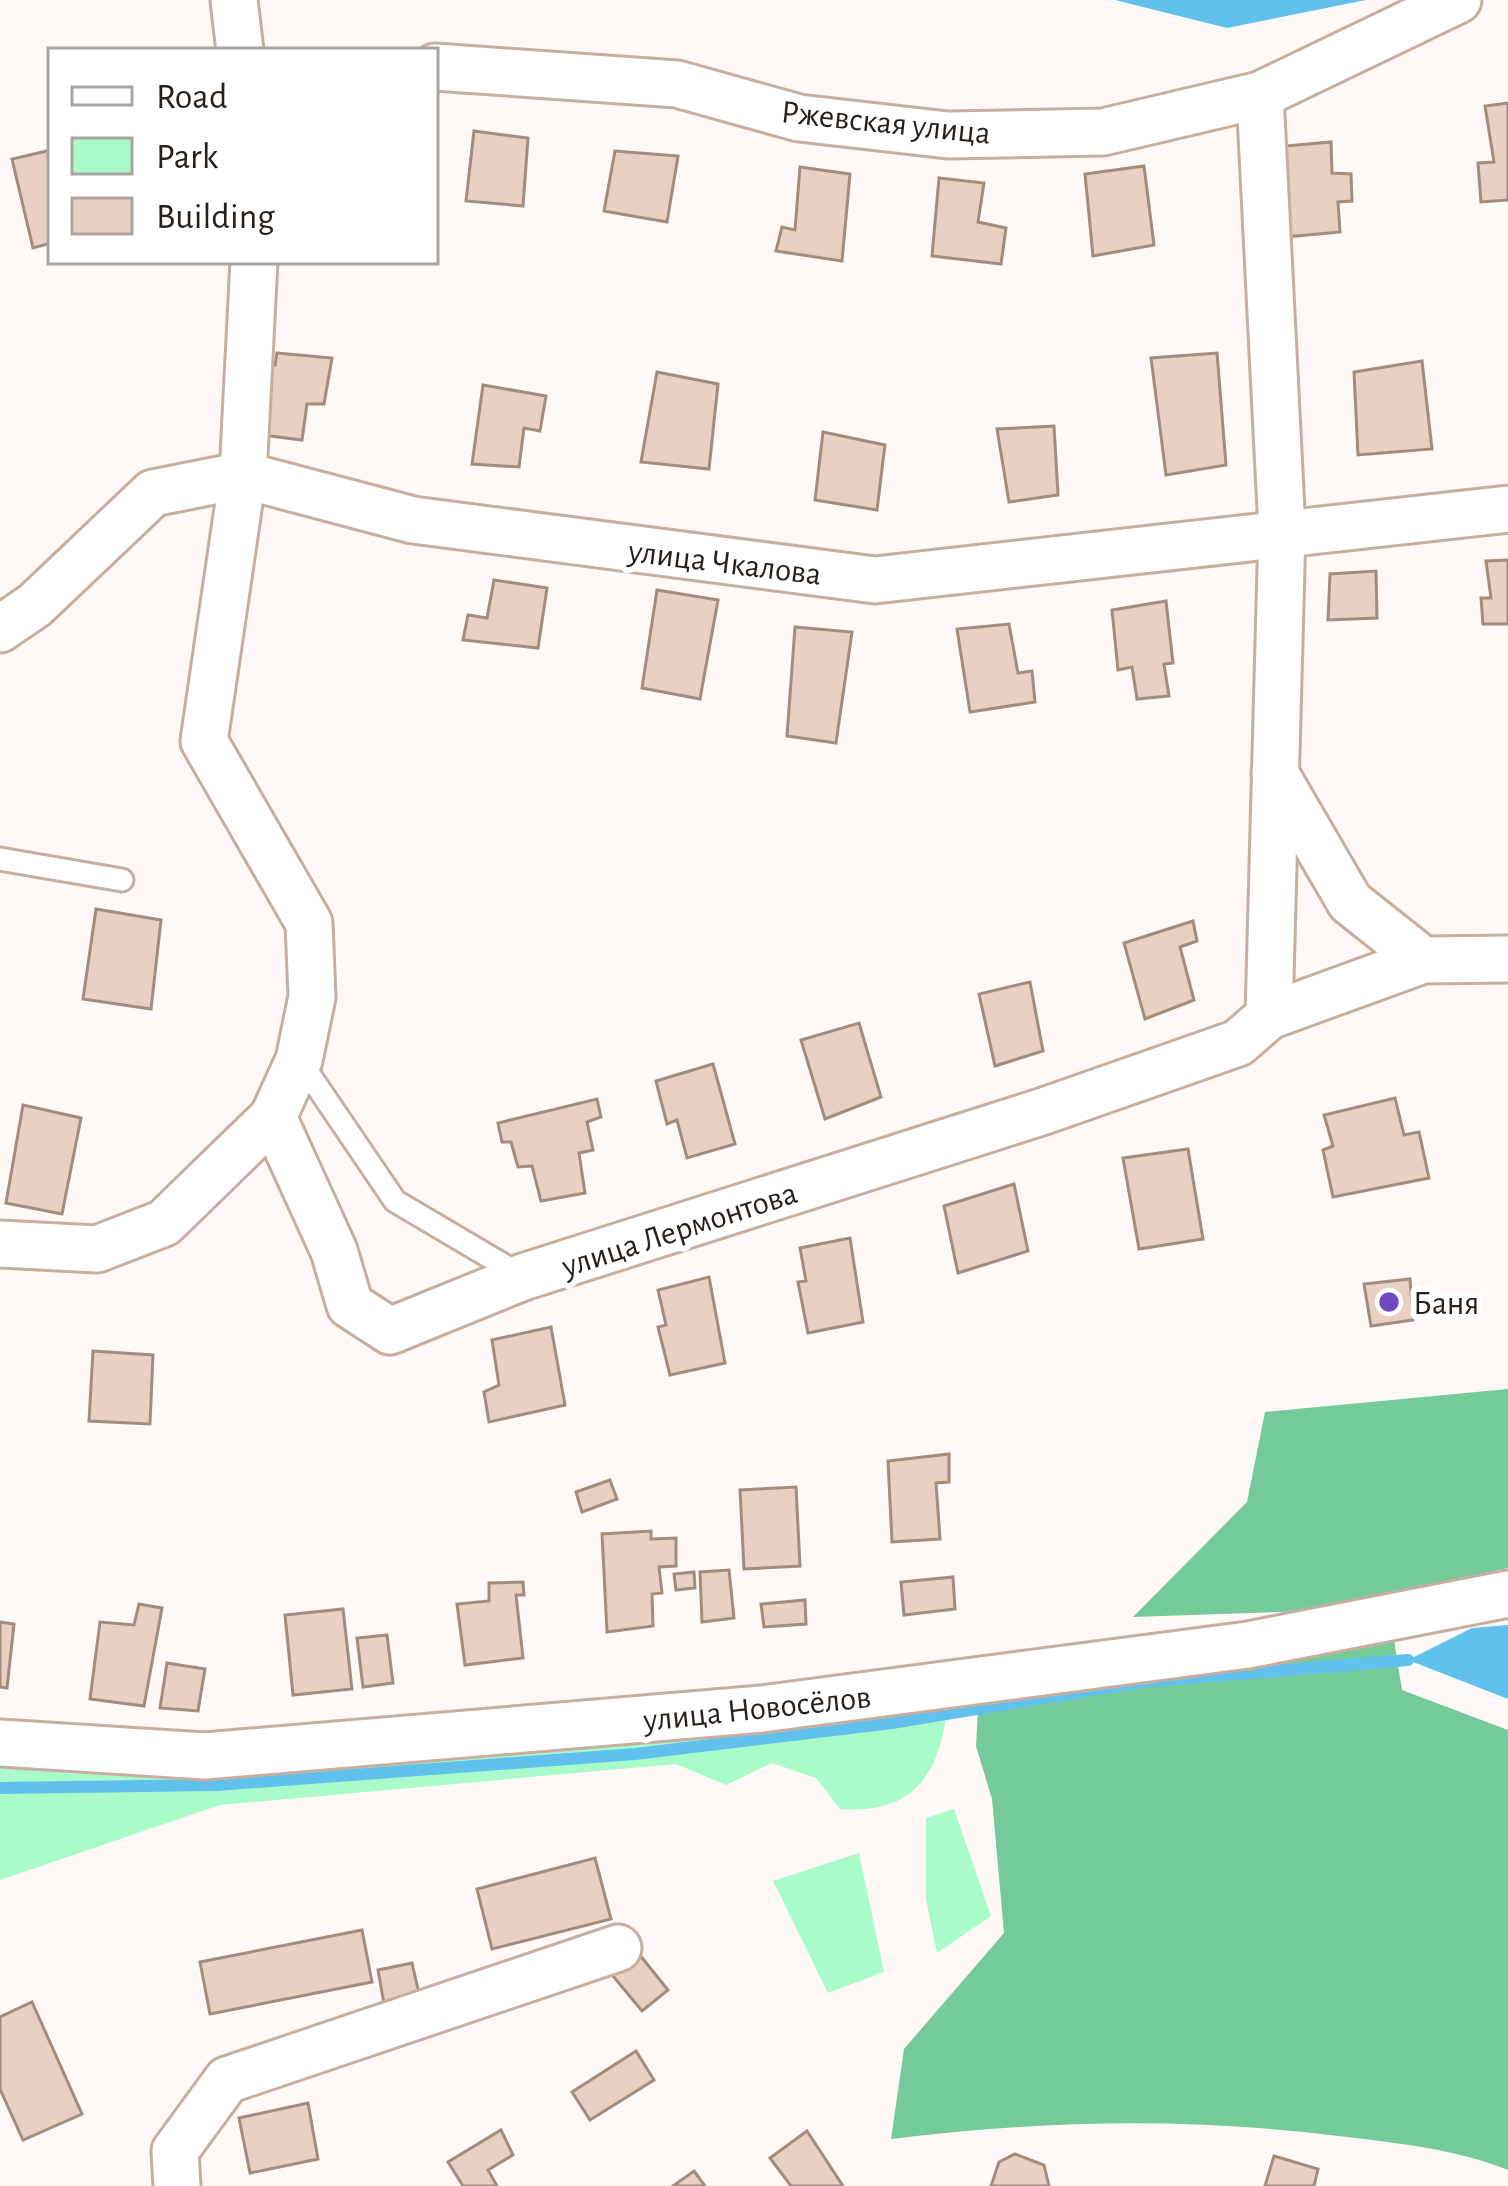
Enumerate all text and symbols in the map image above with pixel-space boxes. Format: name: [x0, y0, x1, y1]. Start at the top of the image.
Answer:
legend: [48, 48, 438, 264]
text: Road: [156, 79, 228, 115]
street label: Ржевская улица: [779, 96, 992, 151]
text: Park: [156, 139, 219, 175]
text: Building: [156, 199, 275, 235]
street label: улица Чкалова: [625, 535, 823, 592]
street label: улица Лермонтова: [557, 1177, 802, 1284]
place label: Баня: [1413, 1288, 1479, 1321]
marker: Баня: [1376, 1289, 1402, 1315]
street label: улица Новосёлов: [641, 1681, 873, 1738]

